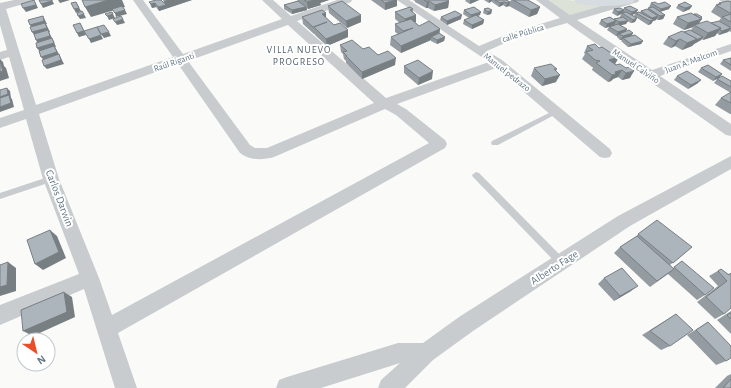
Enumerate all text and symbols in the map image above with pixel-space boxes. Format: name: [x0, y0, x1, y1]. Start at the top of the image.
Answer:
street label: calle Pública: [501, 23, 545, 44]
district label: VILLA NUEVO PROGRESO: [267, 45, 331, 67]
street label: Manuel Calviño: [611, 48, 661, 86]
street label: Juan A. Malcom: [664, 48, 718, 75]
street label: Raúl Riganti: [153, 51, 196, 74]
street label: Manuel pedrazo: [482, 51, 532, 94]
street label: Carlos Darwin: [44, 168, 75, 228]
street label: Alberto Fage: [529, 248, 580, 287]
north arrow: [16, 332, 56, 372]
text: N: [35, 353, 48, 366]

